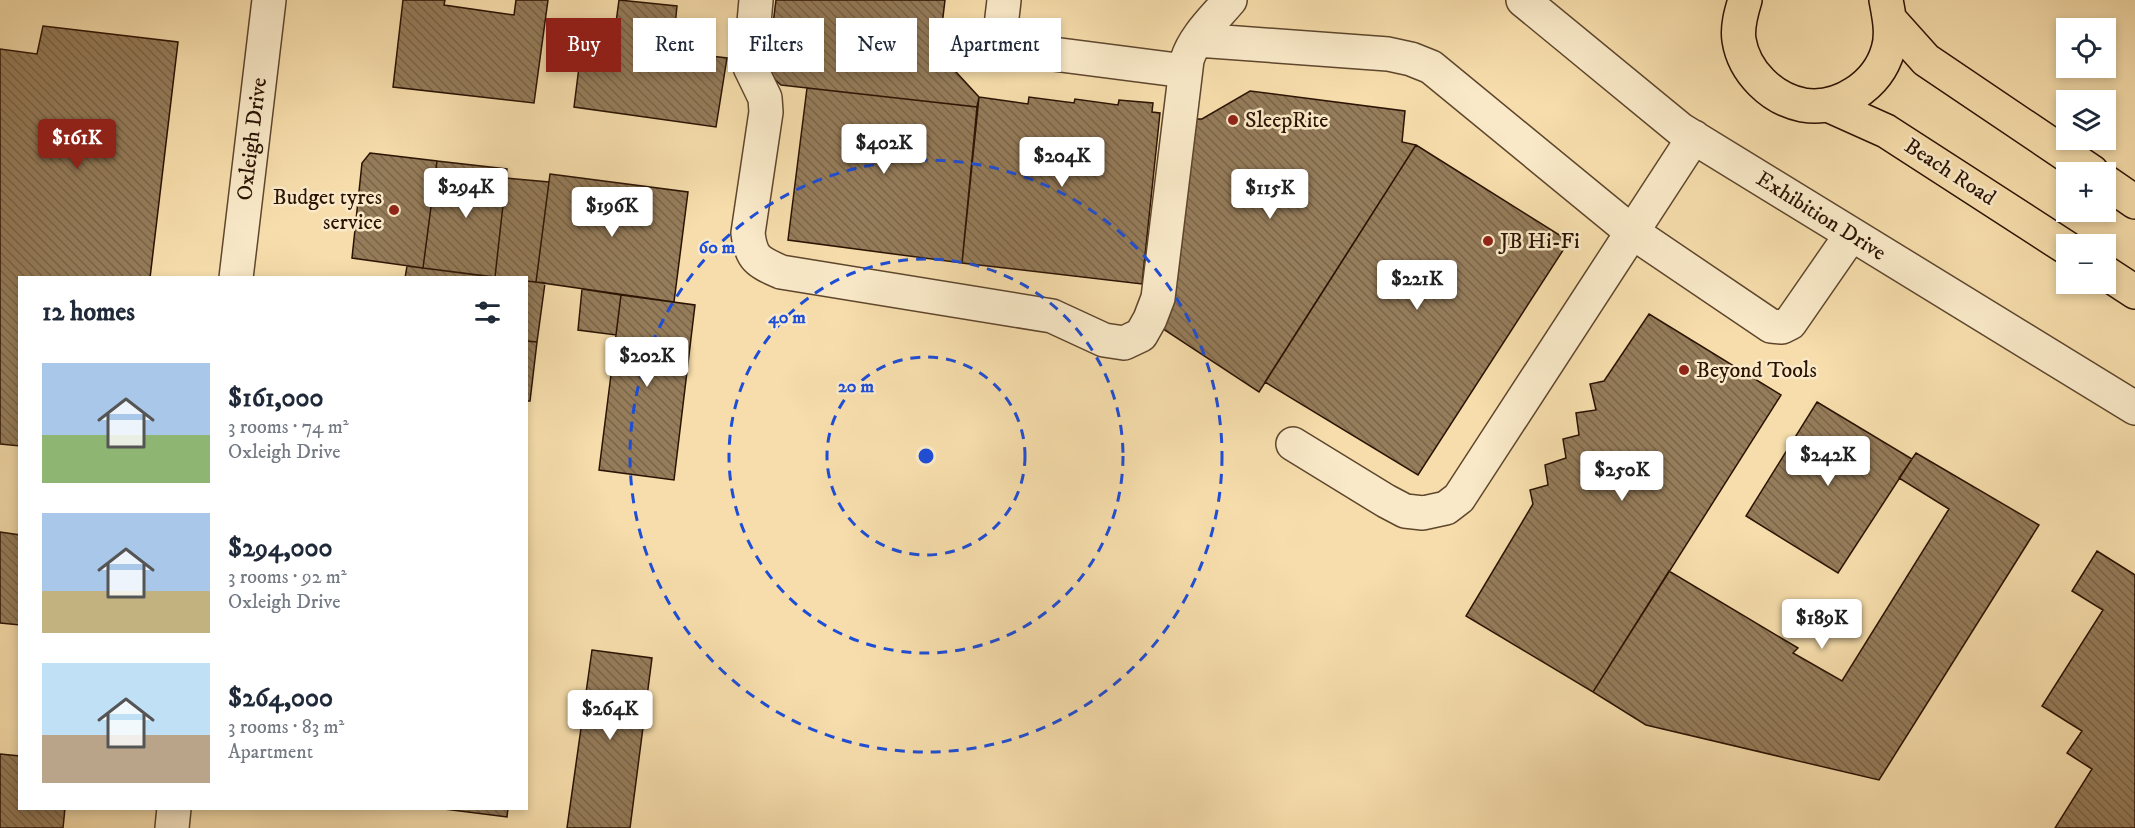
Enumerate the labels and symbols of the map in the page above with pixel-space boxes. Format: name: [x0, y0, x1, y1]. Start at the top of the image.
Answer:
street label: Oxleigh Drive: [231, 76, 273, 202]
place label: SleepRite: [1245, 107, 1328, 134]
marker: SleepRite: [1226, 113, 1240, 127]
pin: $161K: [35, 119, 119, 170]
pin: $402K: [842, 124, 926, 175]
street label: Beach Road: [1899, 132, 2001, 212]
pin: $204K: [1020, 137, 1104, 188]
street label: Exhibition Drive: [1751, 165, 1891, 267]
pin: $294K: [424, 168, 508, 219]
pin: $115K: [1228, 169, 1312, 220]
place label: Budget tyres service: [273, 184, 382, 236]
pin: $196K: [570, 187, 654, 238]
marker: Budget tyres service: [387, 203, 401, 217]
place label: JB Hi-Fi: [1498, 228, 1580, 255]
marker: JB Hi-Fi: [1481, 234, 1495, 248]
text: 60 m: [699, 237, 736, 259]
pin: $221K: [1375, 260, 1459, 311]
text: 40 m: [767, 307, 806, 329]
pin: $202K: [605, 337, 689, 388]
place label: Beyond Tools: [1696, 357, 1817, 384]
marker: Beyond Tools: [1677, 363, 1691, 377]
text: 20 m: [838, 376, 874, 398]
pin: $242K: [1786, 436, 1870, 487]
centre of rings: [916, 446, 936, 466]
pin: $250K: [1580, 451, 1664, 502]
pin: $189K: [1780, 599, 1864, 650]
pin: $264K: [568, 690, 652, 741]

